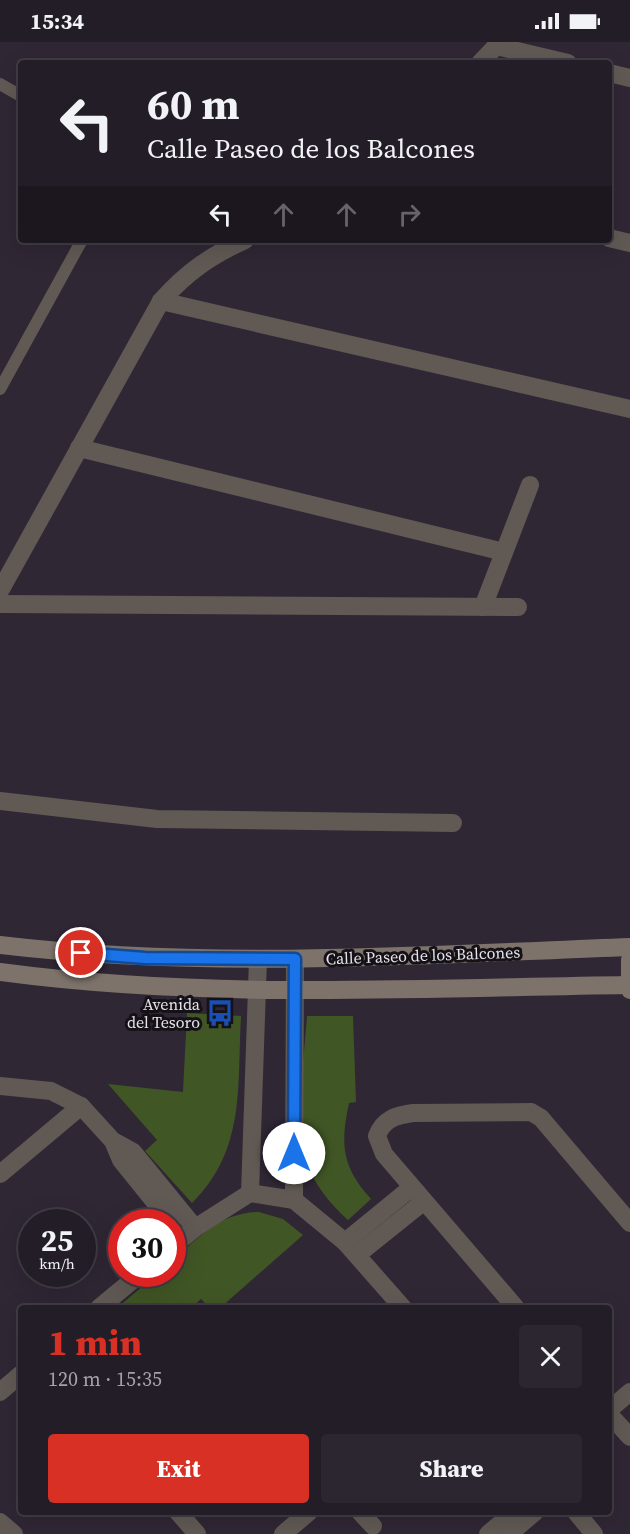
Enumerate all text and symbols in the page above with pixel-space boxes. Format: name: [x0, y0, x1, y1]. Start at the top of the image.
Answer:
text: 15:34: [30, 6, 84, 36]
text: 60 m: [147, 75, 240, 133]
icon: left: [48, 84, 126, 162]
text: Calle Paseo de los Balcones: [147, 130, 475, 167]
icon: left: [204, 198, 237, 231]
icon: ahead: [267, 198, 300, 231]
icon: ahead: [330, 198, 363, 231]
icon: right: [393, 198, 426, 231]
pin: [55, 927, 106, 978]
icon: arrive: [64, 936, 97, 969]
street label: Calle Paseo de los Balcones: [325, 941, 521, 969]
place label: Avenida del Tesoro: [127, 993, 201, 1033]
bus stop icon: Avenida del Tesoro: [205, 998, 235, 1028]
position arrow: [262, 1121, 326, 1185]
speed limit sign: 30: [108, 1209, 186, 1287]
text: 25: [41, 1220, 73, 1261]
text: km/h: [39, 1253, 75, 1274]
text: 1 min: [48, 1318, 142, 1367]
button: close: [519, 1325, 582, 1388]
text: 120 m · 15:35: [48, 1365, 162, 1393]
button: Exit: [48, 1434, 309, 1503]
button: Share: [321, 1434, 582, 1503]

